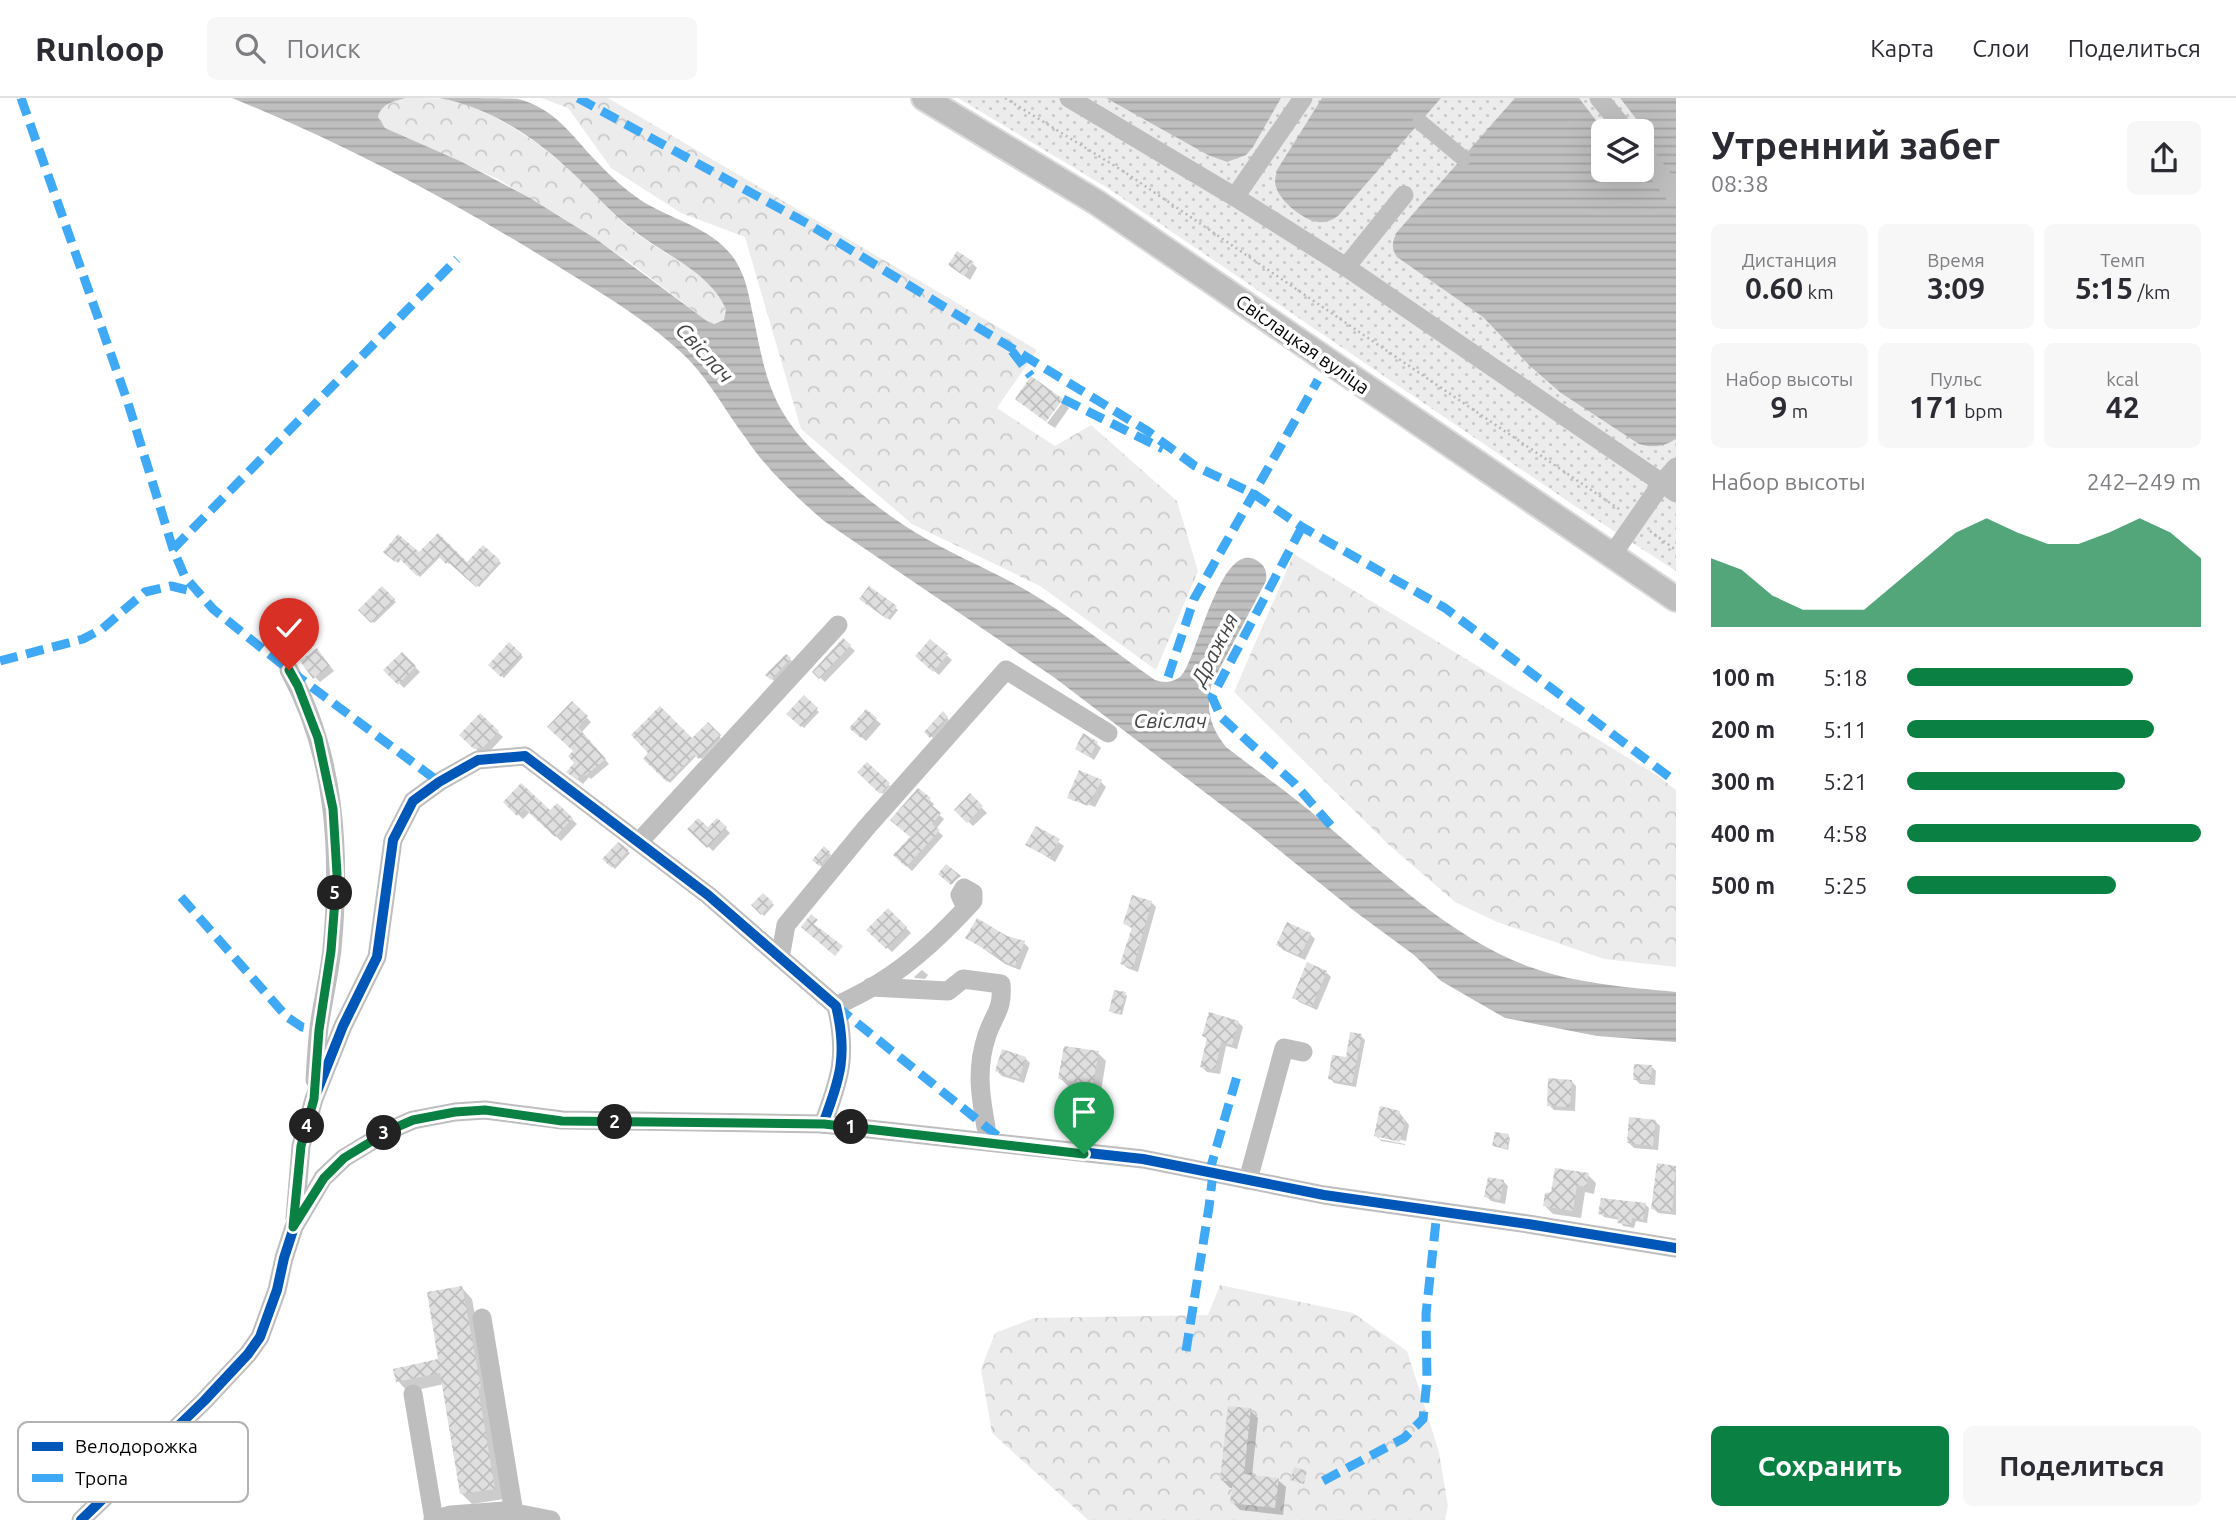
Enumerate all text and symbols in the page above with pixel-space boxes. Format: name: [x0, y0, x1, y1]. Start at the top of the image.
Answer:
search box: [207, 17, 697, 80]
icon: search: [231, 29, 269, 67]
text: Runloop: [35, 30, 165, 67]
text: Поиск: [287, 34, 361, 63]
text: Карта: [1870, 35, 1934, 62]
text: Слои: [1972, 35, 2030, 62]
text: Поделиться: [2068, 35, 2201, 62]
map controls: [1591, 119, 1654, 182]
button: layers: [1591, 119, 1654, 182]
button: share: [2127, 121, 2201, 195]
text: Утренний забег: [1711, 124, 2000, 166]
text: 08:38: [1711, 171, 1769, 196]
text: Дистанция: [1742, 249, 1837, 271]
text: Время: [1927, 249, 1985, 271]
text: Темп: [2100, 249, 2145, 271]
text: 0.60: [1745, 271, 1803, 305]
text: 3:09: [1927, 271, 1985, 305]
text: 5:15: [2075, 271, 2133, 305]
text: km: [1803, 281, 1834, 303]
text: /km: [2133, 281, 2170, 303]
street label: Свіслацкая вуліца: [1232, 290, 1374, 398]
water label: Свіслач: [671, 317, 739, 387]
text: Набор высоты: [1725, 368, 1853, 390]
text: Пульс: [1930, 368, 1982, 390]
text: kcal: [2106, 368, 2139, 390]
text: 9: [1770, 390, 1787, 424]
text: 171: [1909, 390, 1960, 424]
text: 42: [2106, 390, 2140, 424]
text: m: [1787, 400, 1808, 422]
text: bpm: [1960, 400, 2003, 422]
text: Набор высоты: [1711, 469, 1866, 494]
text: 242–249 m: [2087, 469, 2201, 494]
pin: [259, 598, 319, 670]
icon: check: [270, 609, 308, 647]
water label: Дражня: [1185, 609, 1242, 691]
text: 100 m: [1711, 665, 1775, 690]
text: 5:18: [1823, 665, 1868, 690]
water label: Свіслач: [1133, 708, 1207, 732]
text: 200 m: [1711, 717, 1775, 742]
text: 5:11: [1823, 717, 1868, 742]
text: 300 m: [1711, 769, 1775, 794]
text: 5:21: [1823, 769, 1868, 794]
text: 400 m: [1711, 821, 1775, 846]
text: 4:58: [1823, 821, 1868, 846]
text: 500 m: [1711, 873, 1775, 898]
text: 5:25: [1823, 873, 1868, 898]
pin: 5: [318, 876, 352, 910]
text: 5: [329, 881, 340, 903]
pin: [1054, 1082, 1114, 1154]
icon: arrive: [1065, 1093, 1103, 1131]
pin: 2: [598, 1104, 632, 1140]
pin: 4: [290, 1108, 324, 1144]
text: 2: [609, 1110, 620, 1132]
pin: 1: [834, 1110, 868, 1144]
text: 4: [301, 1114, 312, 1136]
text: 1: [845, 1115, 856, 1137]
pin: 3: [366, 1116, 402, 1150]
text: 3: [378, 1121, 389, 1143]
legend: [18, 1422, 248, 1502]
button: Сохранить: [1711, 1426, 1949, 1506]
button: Поделиться: [1963, 1426, 2201, 1506]
text: Велодорожка: [75, 1435, 198, 1457]
text: Тропа: [75, 1467, 128, 1489]

